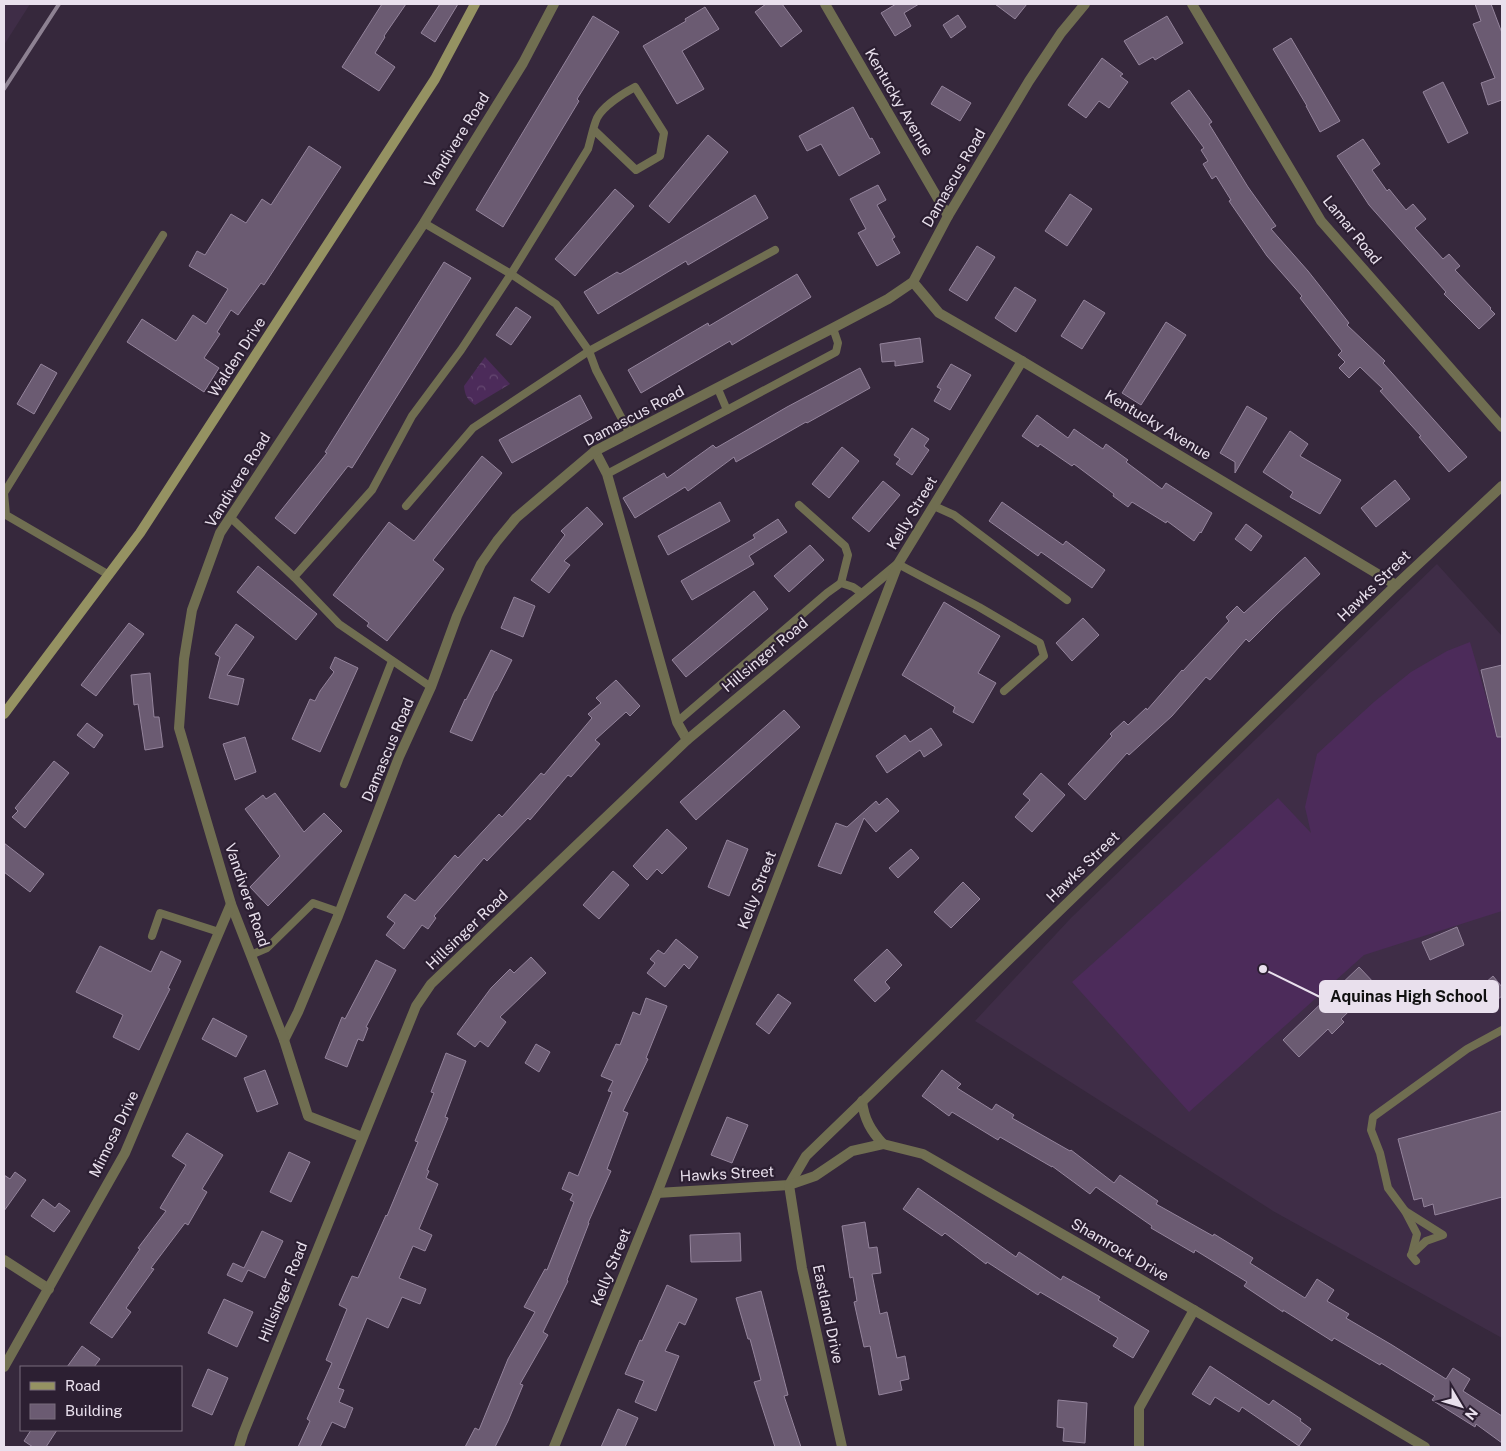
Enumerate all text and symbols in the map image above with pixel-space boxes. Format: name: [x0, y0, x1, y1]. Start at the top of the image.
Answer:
street label: Kentucky Avenue: [862, 45, 937, 158]
street label: Vandivere Road: [421, 89, 492, 190]
street label: Damascus Road: [918, 125, 989, 230]
street label: Lamar Road: [1320, 192, 1385, 267]
street label: Walden Drive: [204, 314, 269, 400]
street label: Damascus Road: [581, 382, 687, 449]
street label: Kentucky Avenue: [1102, 386, 1214, 463]
street label: Vandivere Road: [202, 429, 273, 530]
street label: Kelly Street: [883, 473, 940, 552]
street label: Hawks Street: [1334, 547, 1414, 625]
street label: Hillsinger Road: [718, 614, 811, 695]
street label: Damascus Road: [358, 695, 417, 804]
street label: Hawks Street: [1043, 828, 1123, 906]
street label: Vandivere Road: [222, 841, 273, 949]
street label: Kelly Street: [734, 848, 779, 931]
street label: Hillsinger Road: [422, 886, 511, 973]
callout: Aquinas High School: [1320, 981, 1498, 1012]
text: Aquinas High School: [1330, 987, 1488, 1006]
street label: Mimosa Drive: [85, 1088, 142, 1180]
street label: Hawks Street: [679, 1163, 775, 1184]
street label: Shamrock Drive: [1068, 1215, 1172, 1284]
street label: Kelly Street: [587, 1225, 634, 1308]
street label: Hillsinger Road: [255, 1239, 310, 1344]
street label: Eastland Drive: [810, 1263, 847, 1365]
legend: [20, 1366, 182, 1431]
text: Road: [65, 1377, 101, 1394]
north arrow: [1436, 1381, 1486, 1431]
text: Building: [65, 1402, 123, 1419]
text: N: [1462, 1405, 1481, 1423]

